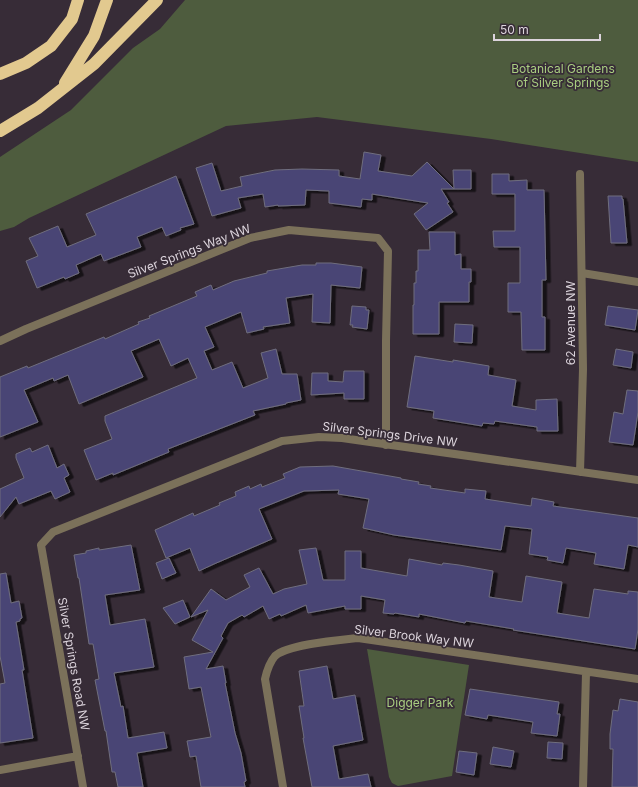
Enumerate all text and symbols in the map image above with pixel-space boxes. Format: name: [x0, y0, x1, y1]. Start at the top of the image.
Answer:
scale bar: [494, 16, 600, 42]
text: 50 m: [500, 22, 529, 37]
park label: Botanical Gardens of Silver Springs: [511, 61, 615, 90]
street label: Silver Springs Way NW: [125, 221, 253, 281]
street label: 62 Avenue NW: [563, 281, 578, 365]
street label: Silver Springs Drive NW: [322, 418, 458, 450]
street label: Silver Springs Road NW: [55, 596, 93, 732]
street label: Silver Brook Way NW: [353, 621, 475, 651]
park label: Digger Park: [387, 695, 454, 710]

